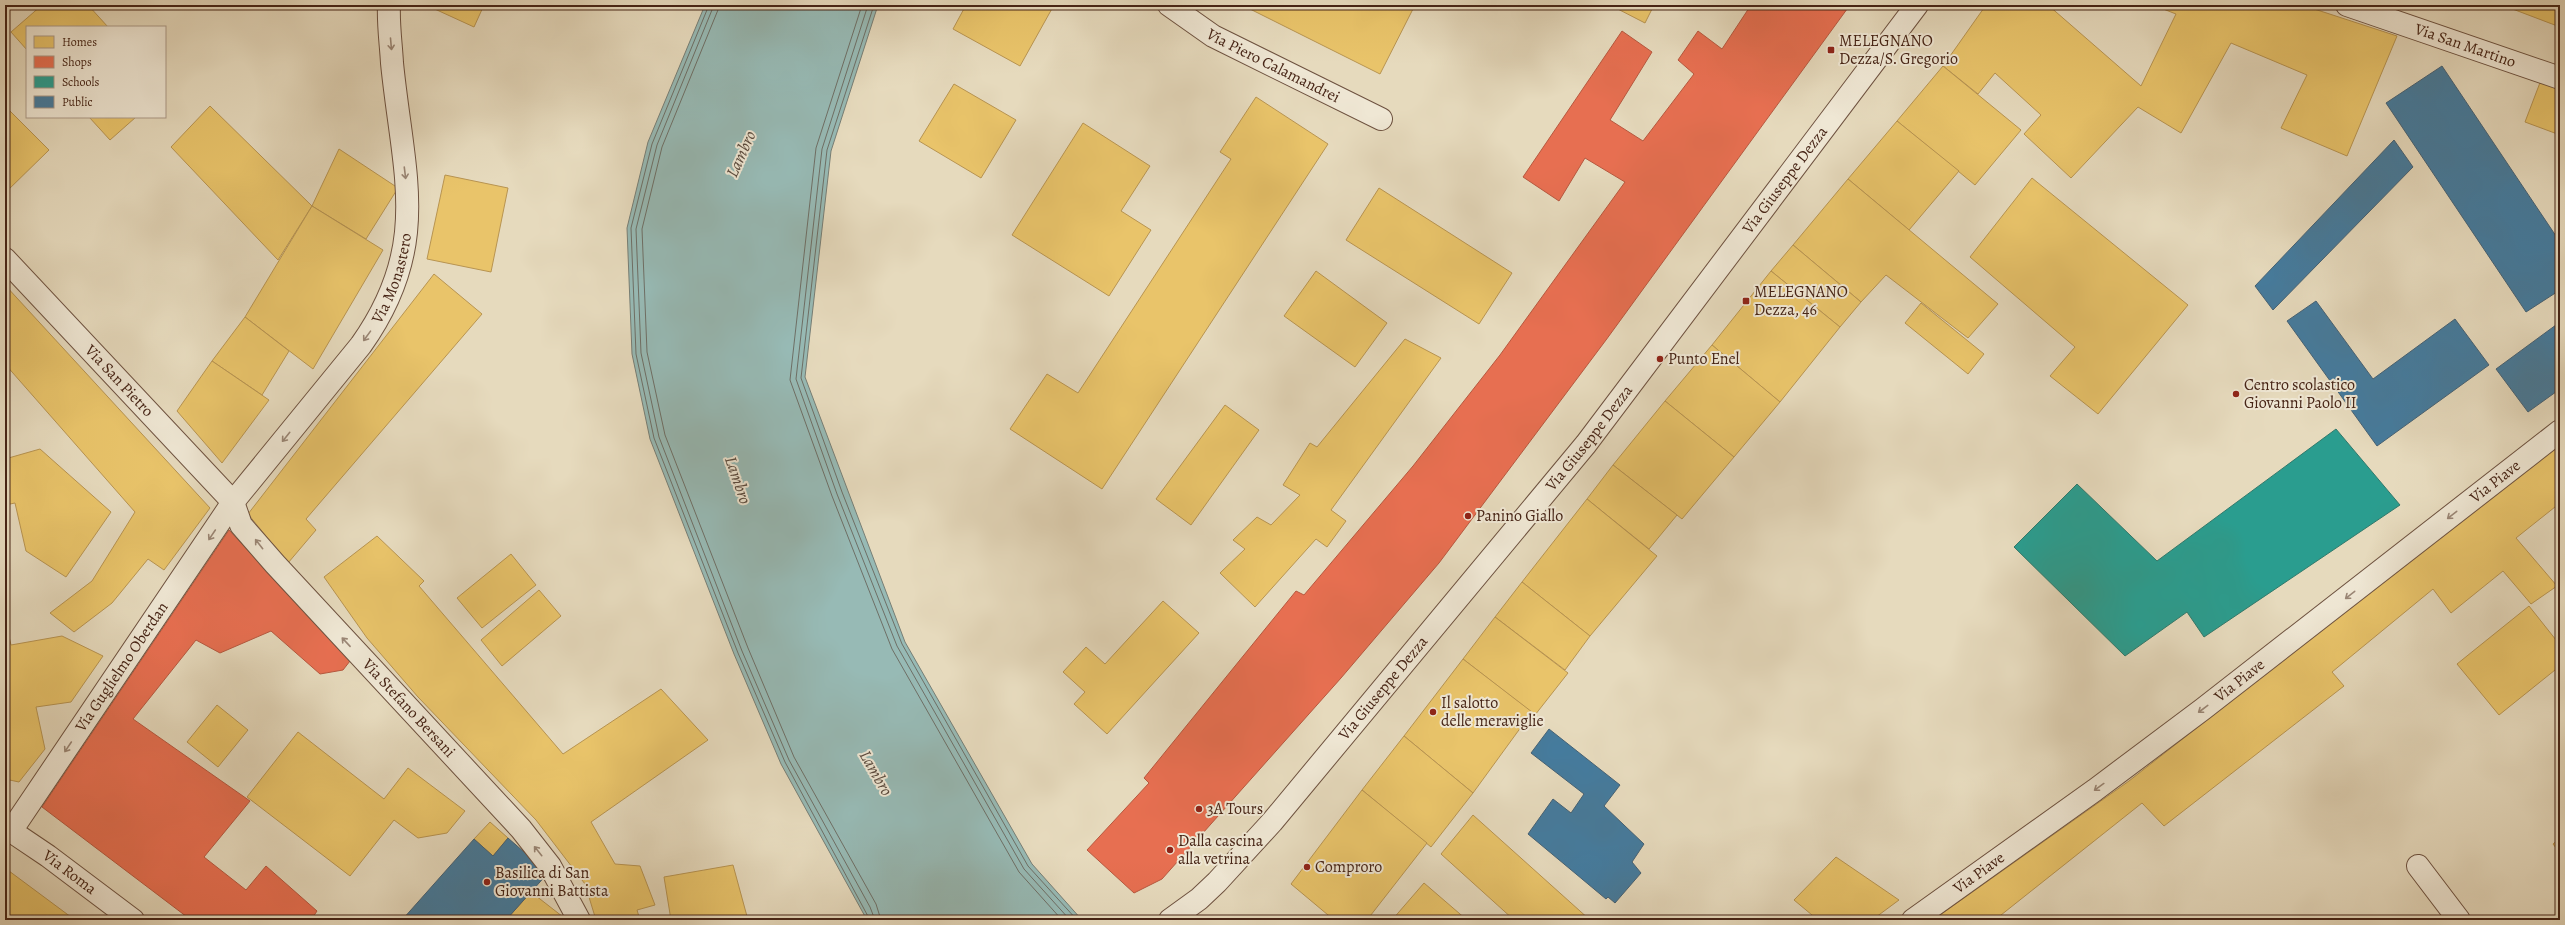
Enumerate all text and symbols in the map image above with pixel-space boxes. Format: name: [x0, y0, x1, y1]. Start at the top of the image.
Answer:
street label: Via San Martino: [2411, 18, 2519, 73]
street label: Via Piero Calamandrei: [1201, 23, 1344, 108]
legend: [26, 26, 166, 118]
place label: MELEGNANO Dezza/S. Gregorio: [1839, 30, 1958, 70]
text: Homes: [62, 34, 97, 50]
one-way arrow: [387, 37, 394, 50]
marker: MELEGNANO Dezza/S. Gregorio: [1826, 45, 1836, 55]
text: Shops: [62, 54, 92, 70]
text: Schools: [62, 74, 99, 90]
text: Public: [62, 94, 93, 110]
street label: Via Giuseppe Dezza: [1737, 121, 1833, 239]
water label: Lambro: [721, 127, 761, 181]
one-way arrow: [401, 166, 409, 179]
street label: Via Monastero: [366, 232, 417, 328]
place label: MELEGNANO Dezza, 46: [1754, 281, 1848, 321]
marker: MELEGNANO Dezza, 46: [1741, 296, 1751, 306]
one-way arrow: [363, 330, 371, 341]
street label: Via San Pietro: [79, 339, 159, 422]
place label: Punto Enel: [1668, 348, 1740, 370]
marker: Punto Enel: [1655, 354, 1665, 364]
place label: Centro scolastico Giovanni Paolo II: [2244, 374, 2357, 414]
street label: Via Giuseppe Dezza: [1540, 380, 1638, 496]
marker: Centro scolastico Giovanni Paolo II: [2231, 389, 2241, 399]
one-way arrow: [282, 432, 290, 443]
water label: Lambro: [719, 453, 757, 507]
street label: Via Piave: [2465, 455, 2525, 509]
place label: Panino Giallo: [1476, 505, 1563, 527]
marker: Panino Giallo: [1463, 511, 1473, 521]
one-way arrow: [2447, 511, 2458, 520]
one-way arrow: [208, 529, 216, 540]
one-way arrow: [255, 539, 263, 550]
one-way arrow: [2344, 591, 2355, 600]
street label: Via Guglielmo Oberdan: [69, 597, 174, 737]
street label: Via Giuseppe Dezza: [1333, 631, 1433, 746]
one-way arrow: [341, 636, 350, 647]
street label: Via Stefano Bersani: [357, 653, 460, 762]
street label: Via Piave: [2209, 654, 2269, 708]
place label: Il salotto delle meraviglie: [1441, 692, 1544, 732]
one-way arrow: [2197, 705, 2208, 714]
marker: Il salotto delle meraviglie: [1428, 707, 1438, 717]
one-way arrow: [64, 741, 72, 752]
water label: Lambro: [854, 746, 898, 800]
one-way arrow: [2093, 783, 2104, 791]
place label: 3A Tours: [1207, 798, 1263, 820]
marker: 3A Tours: [1194, 804, 1204, 814]
place label: Dalla cascina alla vetrina: [1178, 830, 1264, 870]
street label: Via Roma: [37, 844, 102, 900]
one-way arrow: [533, 845, 542, 856]
marker: Dalla cascina alla vetrina: [1165, 845, 1175, 855]
street label: Via Piave: [1948, 847, 2009, 899]
place label: Comproro: [1315, 856, 1382, 878]
place label: Basilica di San Giovanni Battista: [495, 862, 609, 902]
marker: Comproro: [1302, 862, 1312, 872]
marker: Basilica di San Giovanni Battista: [482, 877, 492, 887]

